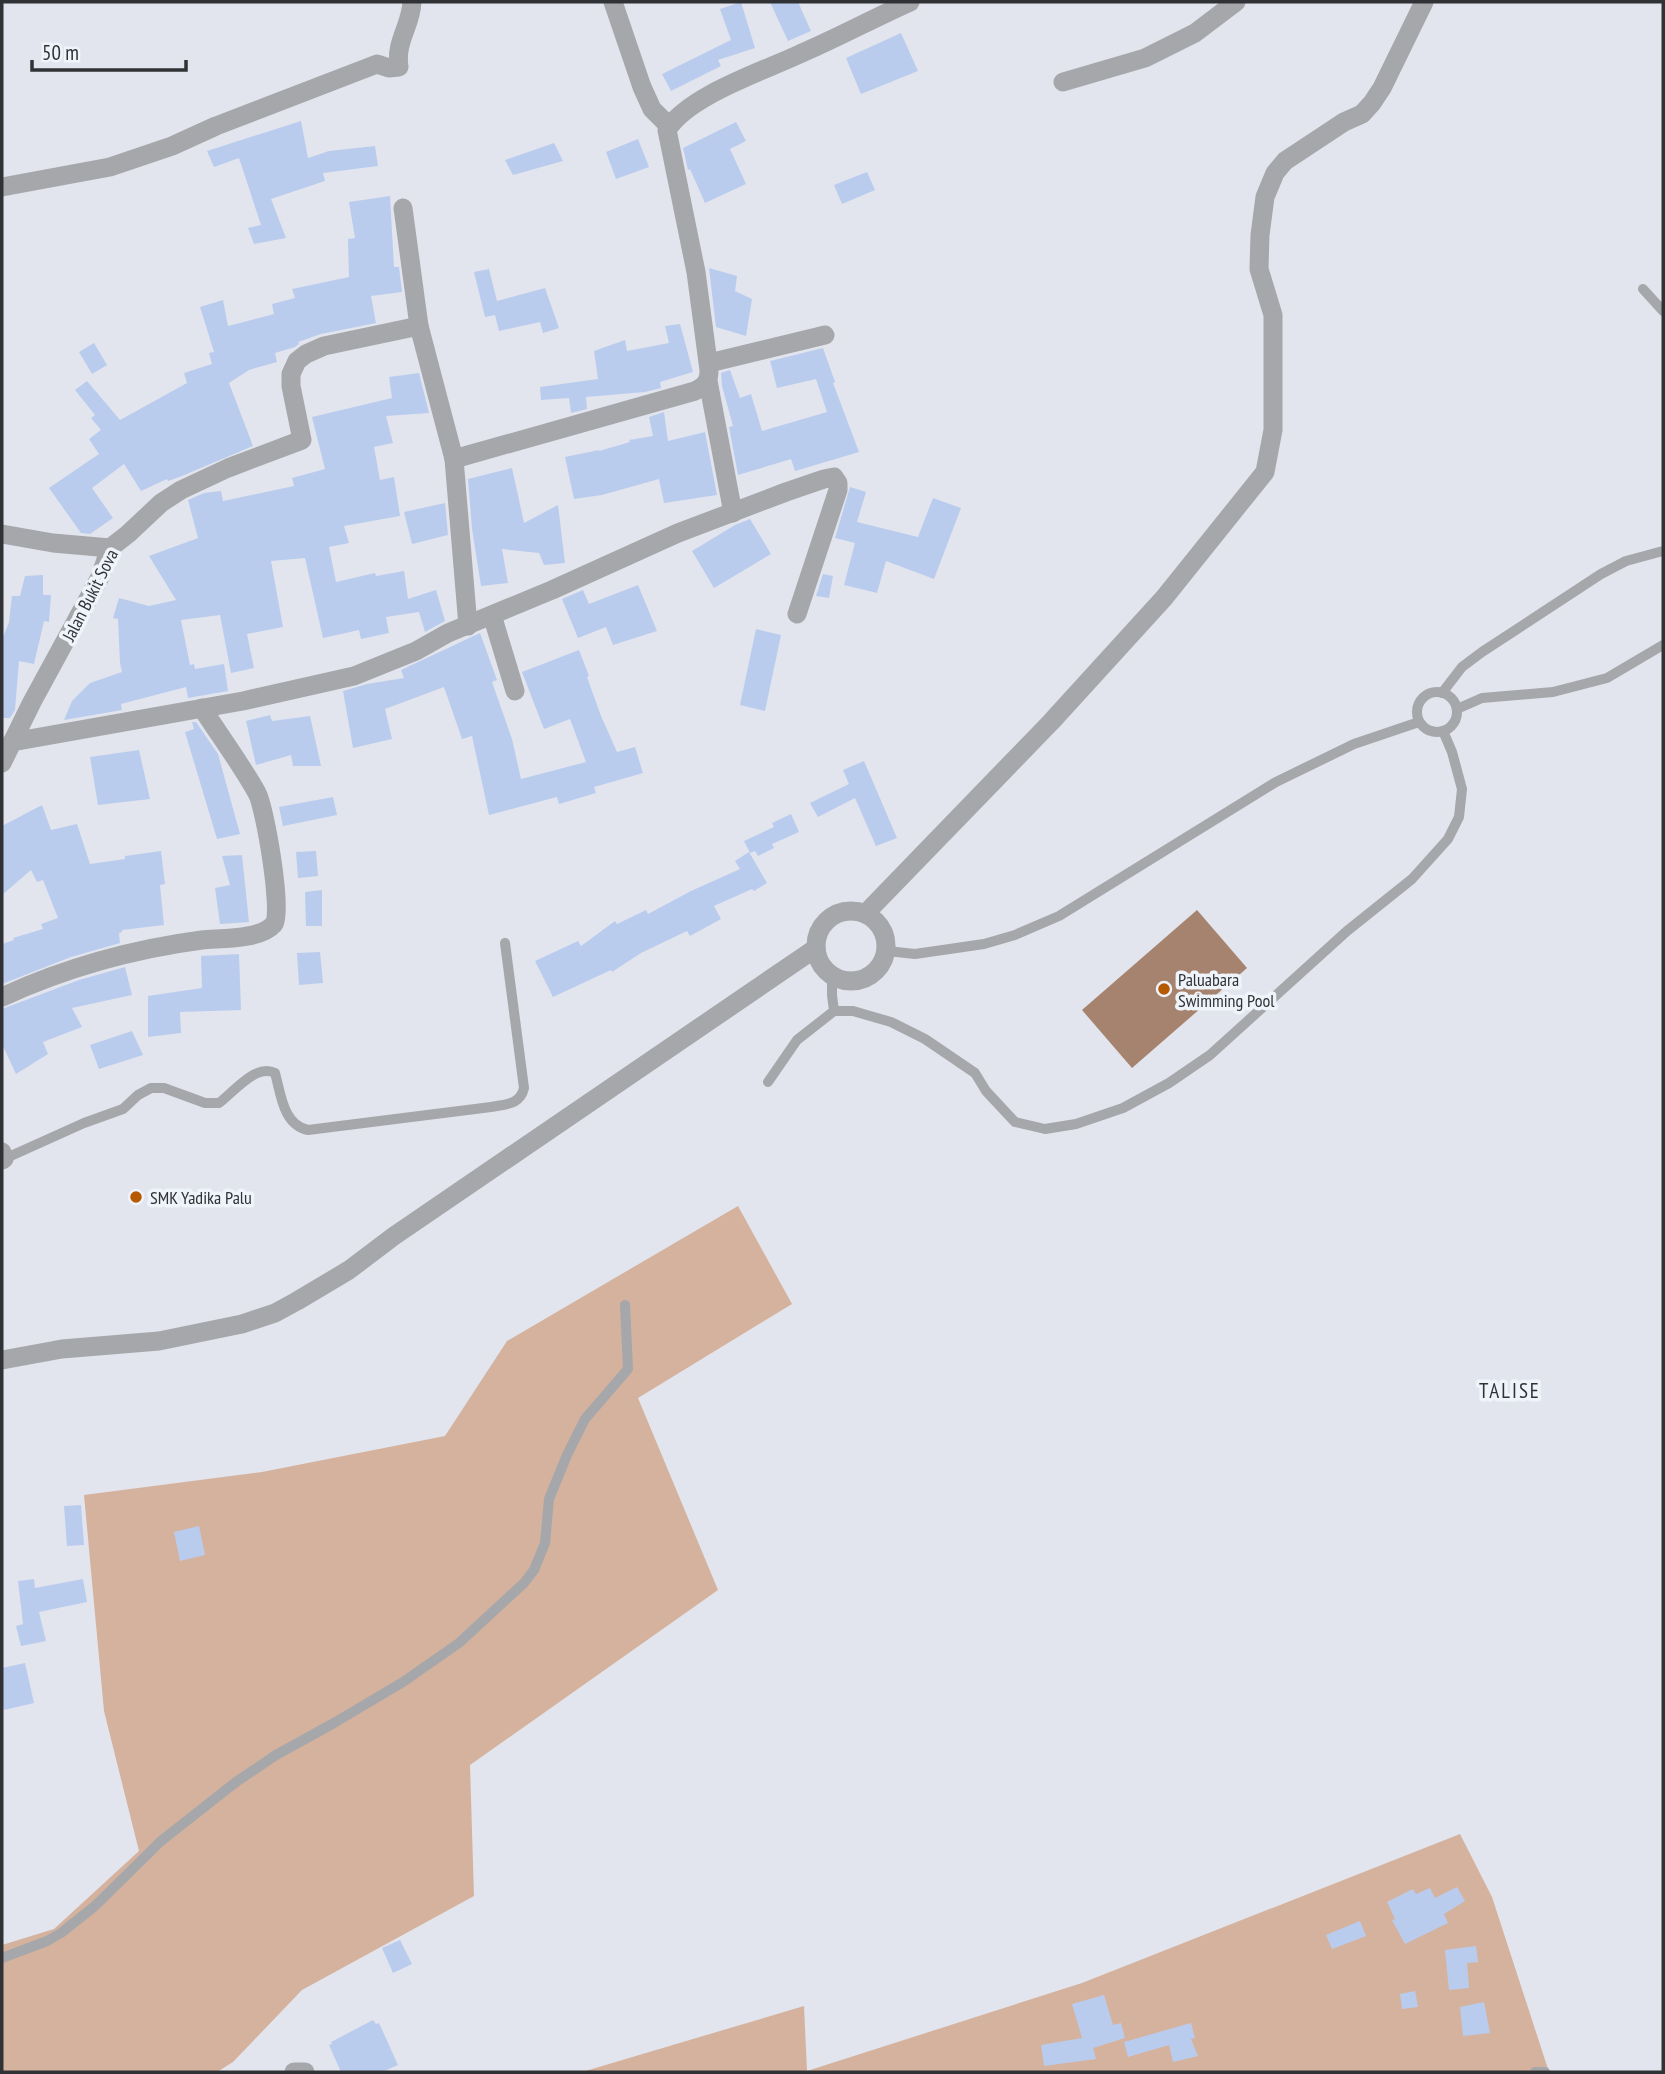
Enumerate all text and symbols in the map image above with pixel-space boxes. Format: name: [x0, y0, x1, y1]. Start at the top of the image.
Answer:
scale bar: [32, 28, 186, 72]
text: 50 m: [42, 39, 79, 66]
street label: Jalan Bukit Sova: [57, 545, 123, 646]
place label: Paluabara Swimming Pool: [1178, 968, 1275, 1012]
marker: Paluabara Swimming Pool: [1156, 981, 1172, 997]
place label: SMK Yadika Palu: [150, 1186, 252, 1209]
marker: SMK Yadika Palu: [128, 1189, 144, 1205]
district label: TALISE: [1479, 1377, 1541, 1404]

